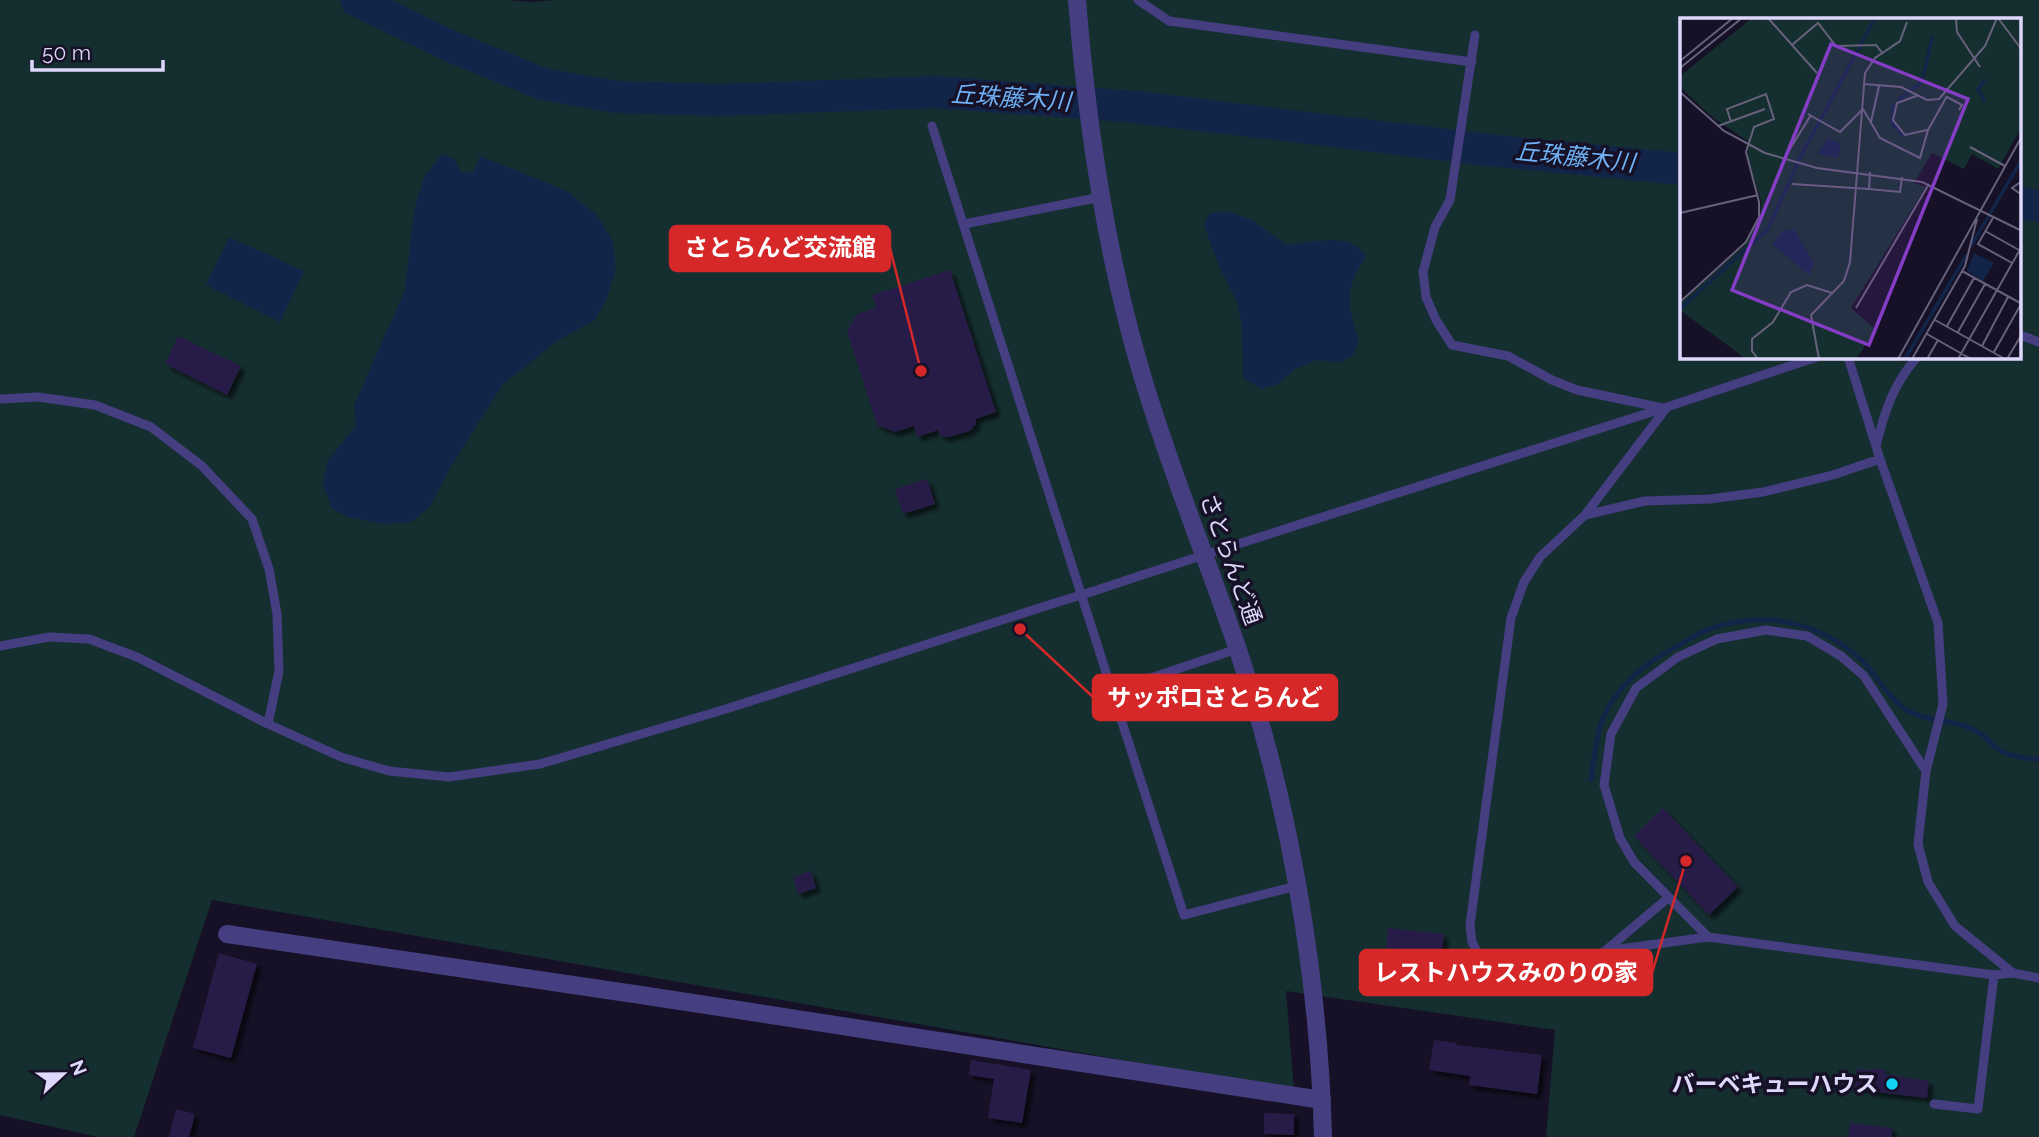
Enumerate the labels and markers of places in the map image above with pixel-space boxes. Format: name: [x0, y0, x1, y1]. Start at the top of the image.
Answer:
callout: さとらんど交流館: [670, 226, 890, 271]
callout: サッポロさとらんど: [1093, 675, 1337, 720]
callout: レストハウスみのりの家: [1360, 950, 1652, 995]
place label: バーベキューハウス: [1671, 1070, 1878, 1097]
marker: バーベキューハウス: [1884, 1076, 1900, 1092]

